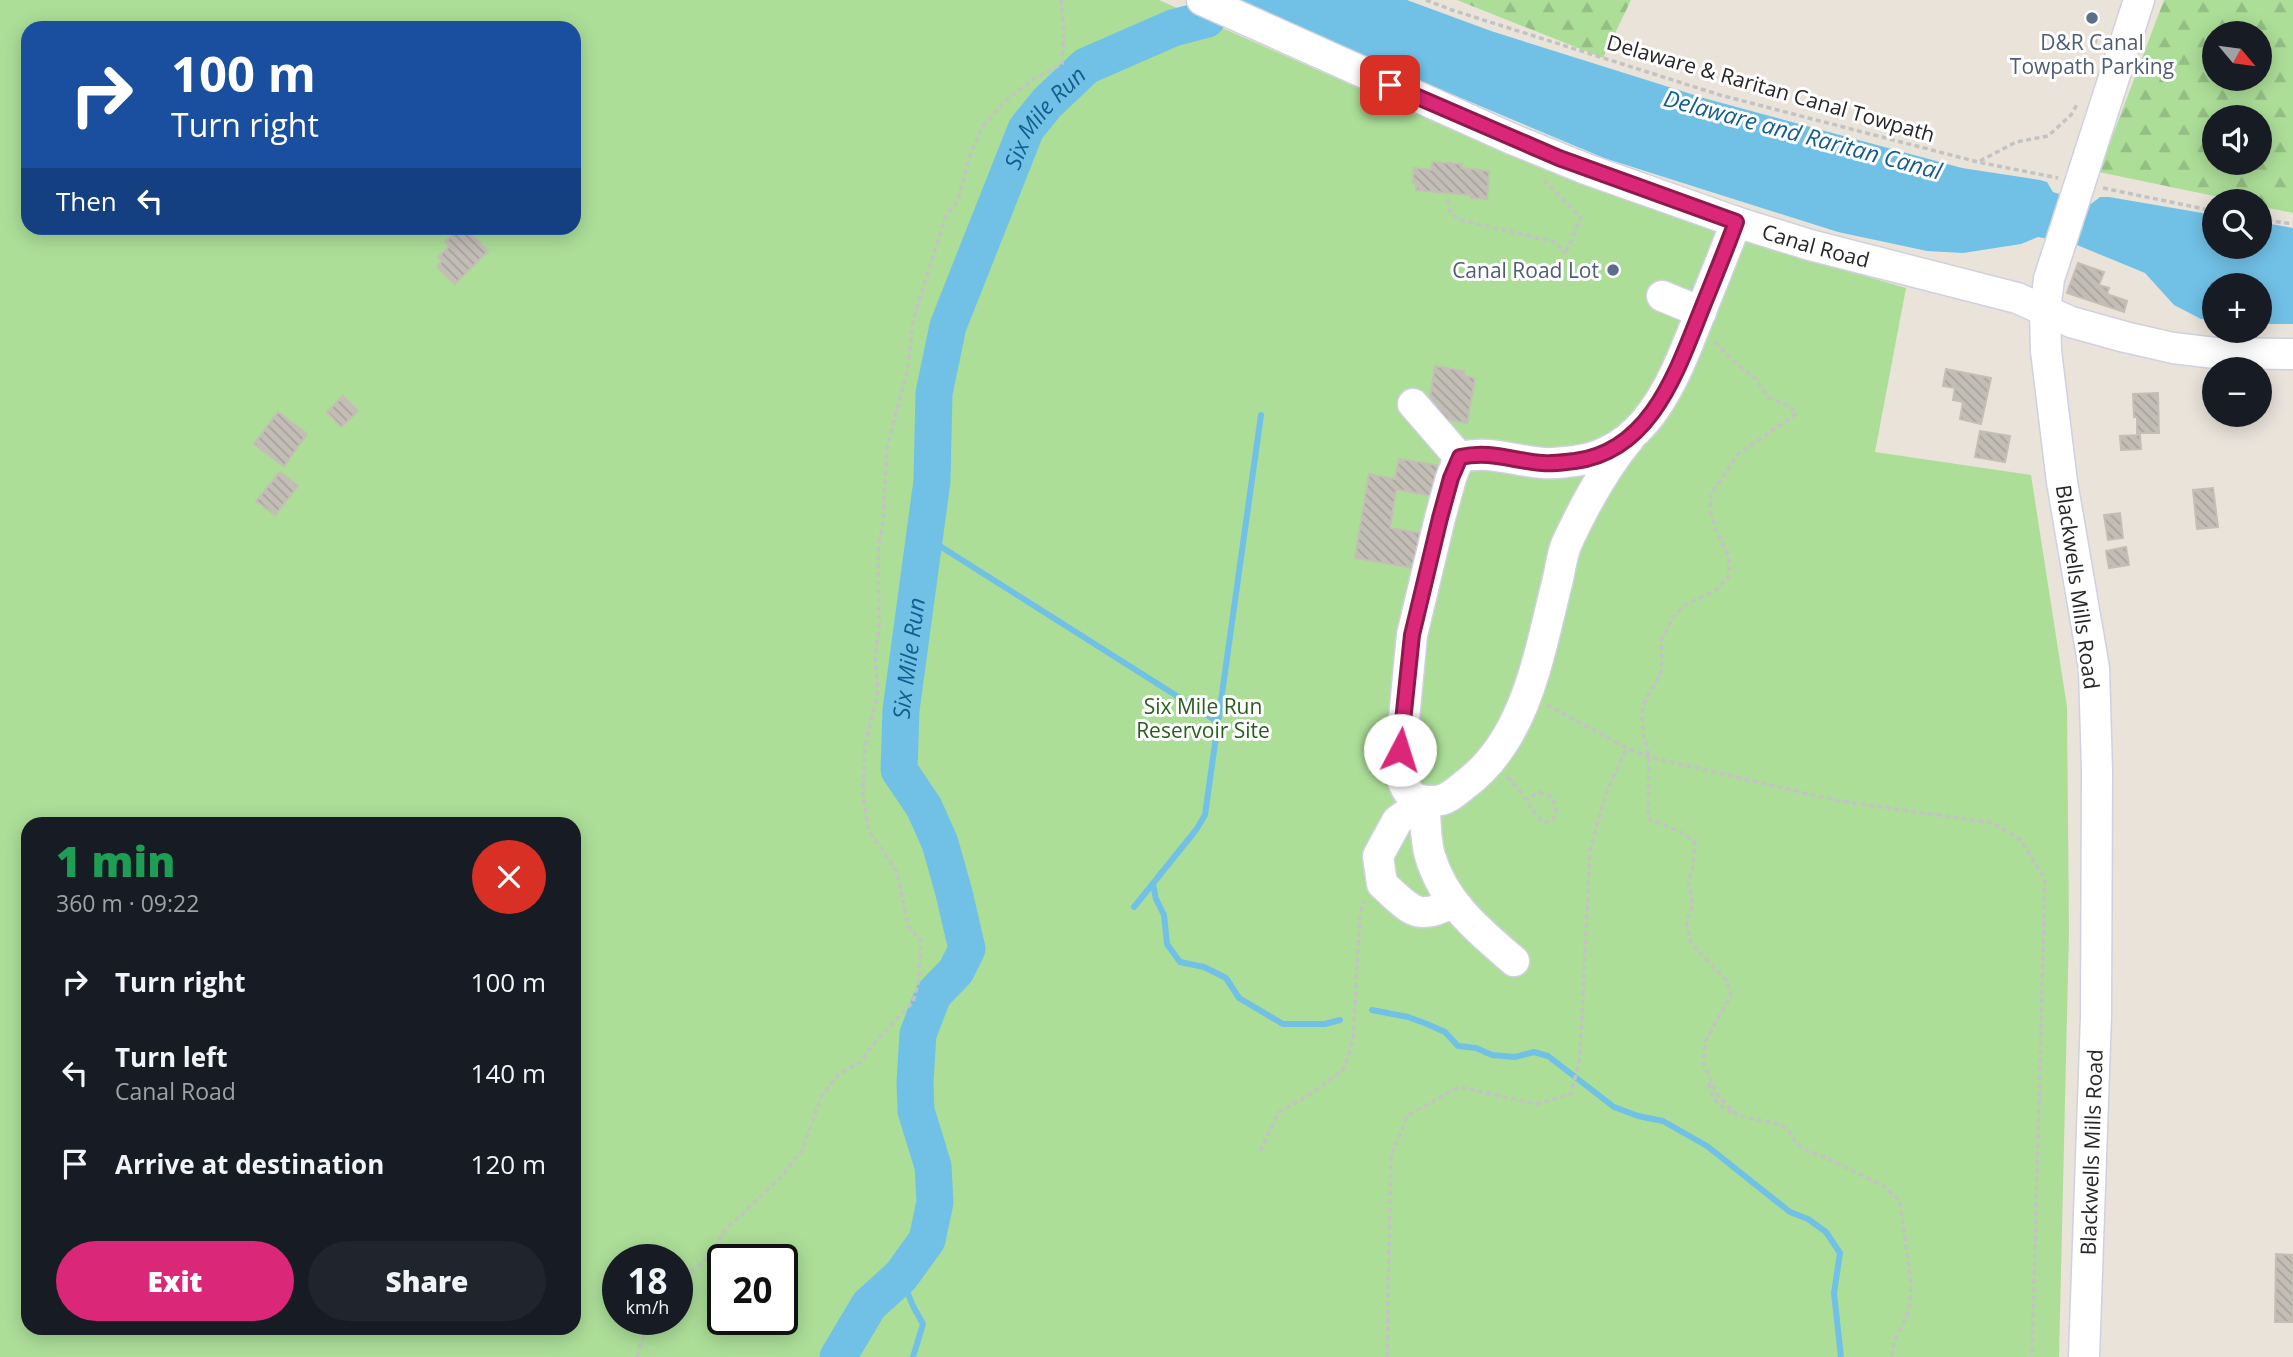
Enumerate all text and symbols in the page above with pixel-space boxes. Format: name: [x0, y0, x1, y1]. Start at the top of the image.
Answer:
marker: D&R Canal Towpath Parking: [2084, 10, 2100, 26]
north arrow: [2202, 21, 2272, 91]
map controls: [2202, 21, 2272, 427]
street label: Delaware & Raritan Canal Towpath: [1604, 28, 1938, 148]
place label: D&R Canal Towpath Parking: [2010, 28, 2174, 80]
text: 100 m: [171, 40, 316, 106]
icon: right: [56, 49, 147, 140]
pin: [1360, 55, 1420, 115]
water label: Six Mile Run: [996, 59, 1093, 173]
icon: arrive: [1371, 66, 1409, 104]
water label: Delaware and Raritan Canal: [1660, 81, 1947, 187]
text: Turn right: [171, 103, 319, 146]
button: sound: [2202, 105, 2272, 175]
icon: left: [131, 182, 169, 220]
text: Then: [56, 183, 117, 219]
button: search: [2202, 189, 2272, 259]
street label: Canal Road: [1759, 217, 1873, 274]
place label: Canal Road Lot: [1452, 256, 1599, 284]
marker: Canal Road Lot: [1605, 262, 1621, 278]
button: +: [2202, 273, 2272, 343]
button: −: [2202, 357, 2272, 427]
street label: Blackwells Mills Road: [2050, 483, 2106, 691]
water label: Six Mile Run: [885, 595, 932, 720]
park label: Six Mile Run Reservoir Site: [1136, 692, 1270, 744]
position arrow: [1363, 713, 1437, 787]
text: 1 min: [56, 832, 175, 889]
button: close: [472, 840, 546, 914]
text: 360 m · 09:22: [56, 887, 199, 919]
icon: right: [56, 963, 94, 1001]
text: Turn right: [115, 964, 246, 1000]
text: 100 m: [471, 964, 546, 1000]
text: Turn left: [115, 1039, 227, 1075]
street label: Blackwells Mills Road: [2074, 1049, 2109, 1256]
icon: left: [56, 1054, 94, 1092]
text: 140 m: [471, 1055, 546, 1091]
text: Canal Road: [115, 1075, 236, 1107]
icon: arrive: [56, 1145, 94, 1183]
text: Arrive at destination: [115, 1146, 384, 1182]
text: 120 m: [471, 1146, 546, 1182]
button: Exit: [56, 1241, 294, 1321]
button: Share: [308, 1241, 546, 1321]
speed limit sign: 20: [707, 1244, 798, 1335]
text: 18: [627, 1257, 668, 1304]
text: km/h: [626, 1295, 669, 1319]

